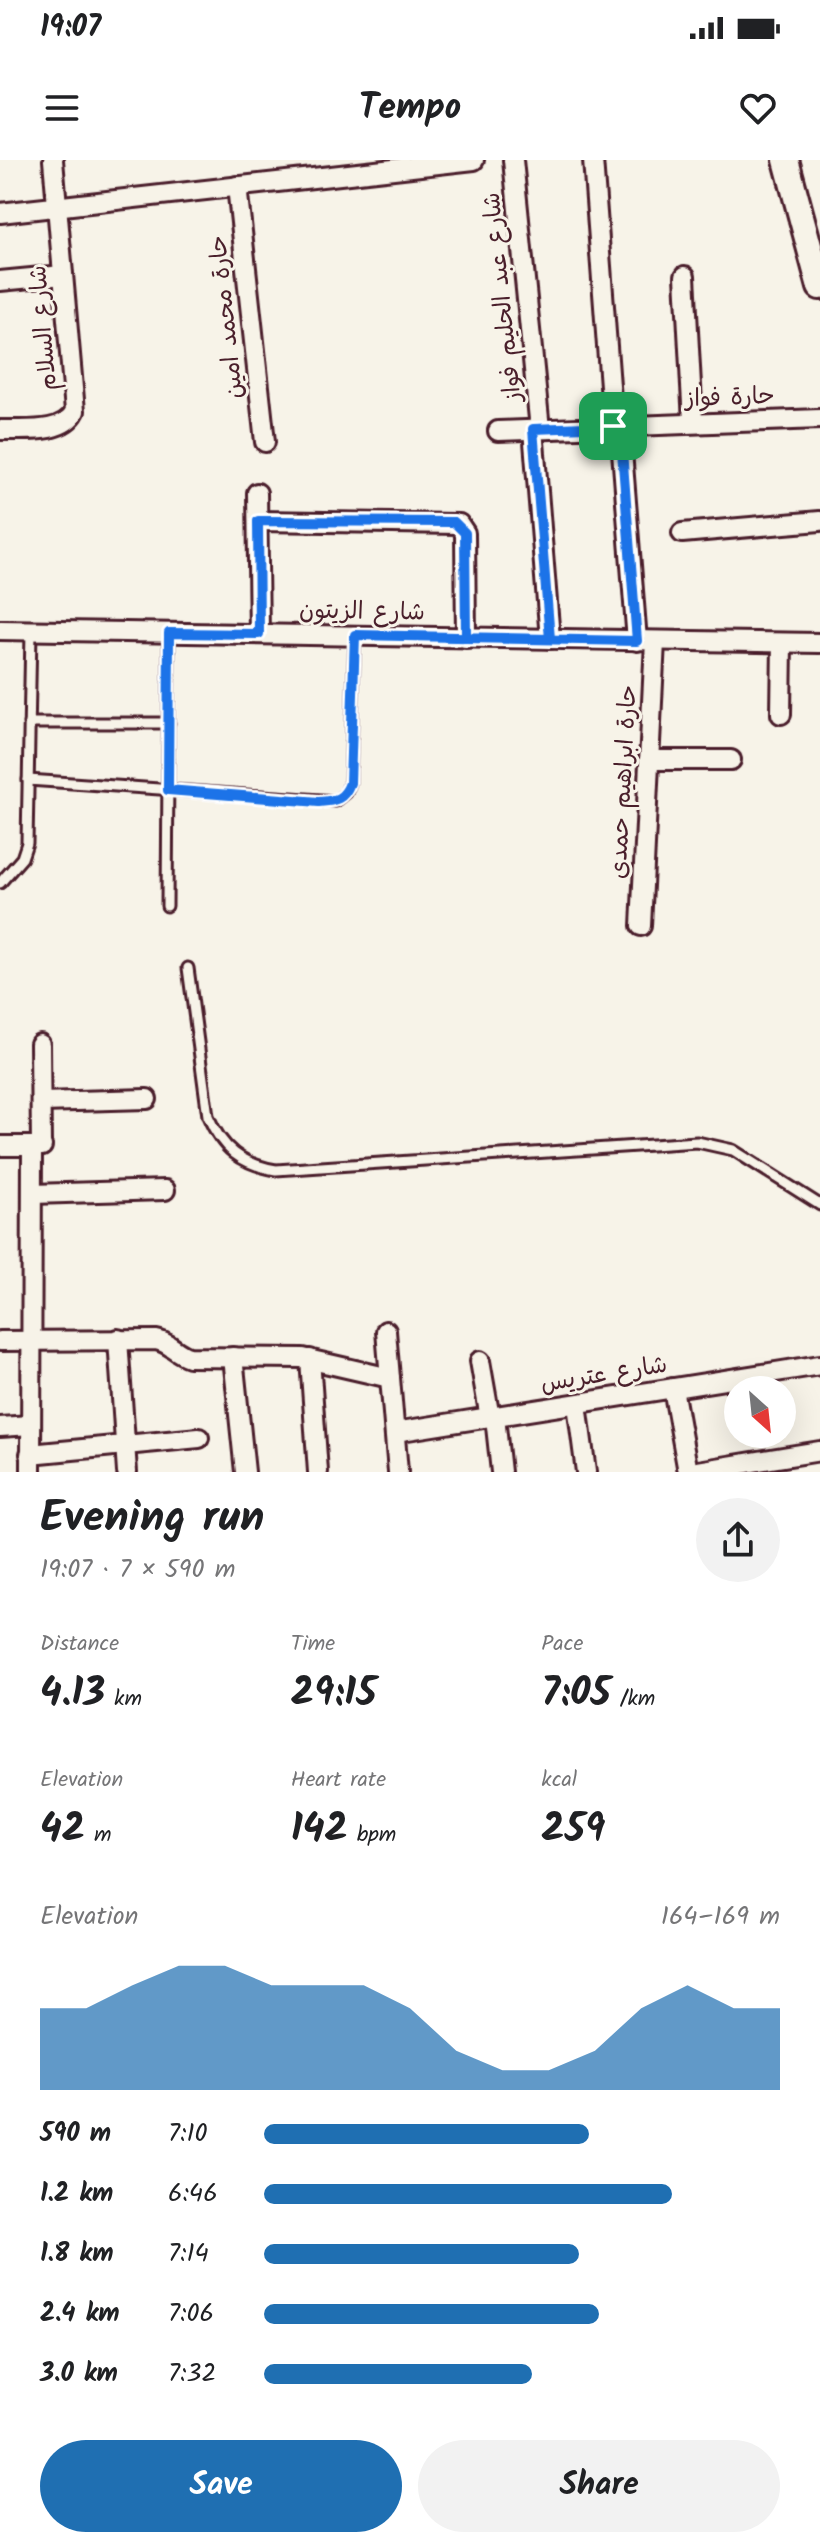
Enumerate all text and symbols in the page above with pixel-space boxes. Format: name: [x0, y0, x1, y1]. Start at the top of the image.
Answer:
text: 19:07: [40, 4, 101, 52]
text: Tempo: [359, 80, 461, 137]
icon: menu: [40, 86, 84, 130]
icon: heart: [736, 86, 780, 130]
street label: شارع عبد الحليم فواز: [473, 190, 534, 406]
street label: حارة محمد امين: [199, 233, 255, 401]
street label: شارع السلام: [19, 264, 69, 392]
street label: حارة فواز: [682, 377, 776, 419]
pin: [579, 392, 647, 460]
icon: arrive: [591, 404, 635, 448]
street label: شارع الزيتون: [299, 591, 425, 633]
street label: حارة ابراهيم حمدى: [599, 684, 649, 880]
street label: شارع عتريس: [538, 1346, 670, 1404]
north arrow: [724, 1376, 796, 1448]
map controls: [724, 1376, 796, 1448]
text: Evening run: [40, 1484, 264, 1554]
button: share: [696, 1498, 780, 1582]
text: 19:07 · 7 × 590 m: [40, 1549, 236, 1591]
text: Distance: [40, 1627, 119, 1662]
text: Time: [291, 1627, 335, 1662]
text: Pace: [541, 1627, 583, 1662]
text: 4.13: [40, 1662, 105, 1726]
text: 29:15: [291, 1662, 376, 1726]
text: 7:05: [541, 1662, 611, 1726]
text: km: [105, 1682, 142, 1717]
text: /km: [611, 1682, 655, 1717]
text: Elevation: [40, 1763, 123, 1798]
text: Heart rate: [291, 1763, 386, 1798]
text: kcal: [541, 1763, 577, 1798]
text: 42: [40, 1798, 85, 1862]
text: 142: [291, 1798, 348, 1862]
text: 259: [541, 1798, 605, 1862]
text: m: [85, 1818, 111, 1853]
text: bpm: [348, 1818, 396, 1853]
text: Elevation: [40, 1896, 138, 1938]
text: 164–169 m: [661, 1896, 780, 1938]
text: 590 m: [40, 2113, 111, 2155]
text: 7:10: [168, 2113, 208, 2155]
text: 1.2 km: [40, 2173, 113, 2215]
text: 6:46: [168, 2173, 218, 2215]
text: 1.8 km: [40, 2233, 113, 2275]
text: 7:14: [168, 2233, 209, 2275]
text: 2.4 km: [40, 2293, 120, 2335]
text: 7:06: [168, 2293, 214, 2335]
text: 3.0 km: [40, 2353, 118, 2395]
text: 7:32: [168, 2353, 216, 2395]
button: Save: [40, 2440, 402, 2532]
button: Share: [418, 2440, 780, 2532]

